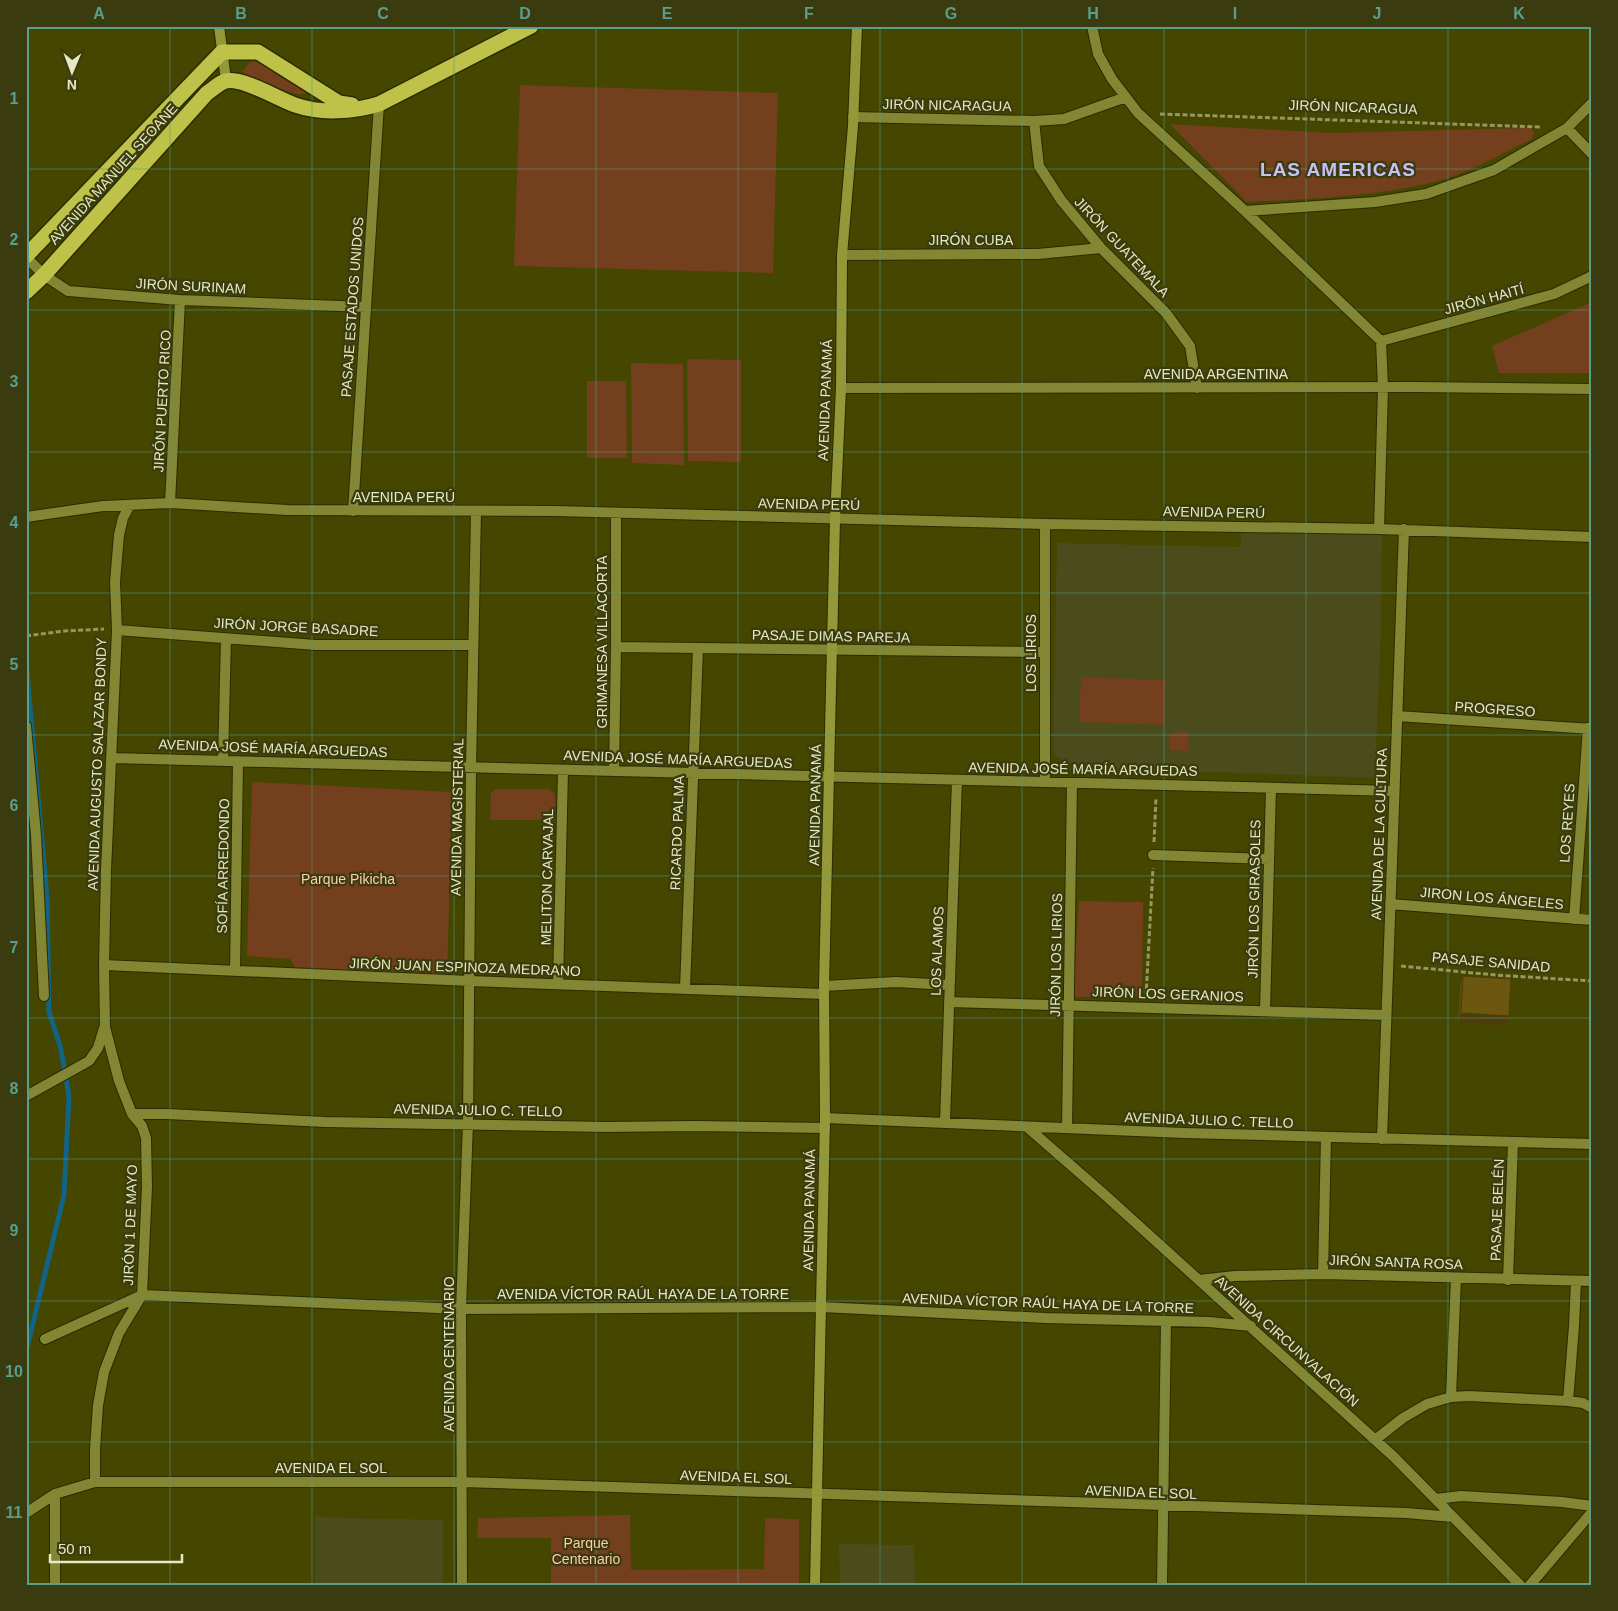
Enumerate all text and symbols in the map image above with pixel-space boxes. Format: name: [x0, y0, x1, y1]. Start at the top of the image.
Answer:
text: A: [93, 5, 105, 22]
text: B: [235, 5, 247, 22]
text: C: [377, 5, 389, 22]
text: D: [519, 5, 531, 22]
text: E: [662, 5, 673, 22]
text: F: [804, 5, 814, 22]
text: G: [945, 5, 957, 22]
text: H: [1087, 5, 1099, 22]
text: I: [1233, 5, 1237, 22]
text: J: [1373, 5, 1381, 22]
text: K: [1513, 5, 1525, 22]
north arrow: [48, 48, 98, 98]
text: N: [67, 77, 77, 93]
text: 1: [10, 90, 19, 107]
street label: JIRÓN NICARAGUA: [882, 96, 1012, 114]
street label: JIRÓN NICARAGUA: [1288, 97, 1418, 117]
street label: AVENIDA MANUEL SEOANE: [46, 100, 180, 248]
district label: LAS AMERICAS: [1260, 159, 1416, 180]
street label: JIRÓN GUATEMALA: [1071, 194, 1173, 301]
street label: PASAJE ESTADOS UNIDOS: [338, 216, 366, 398]
text: 2: [10, 231, 19, 248]
street label: JIRÓN CUBA: [929, 232, 1014, 248]
street label: JIRÓN SURINAM: [135, 275, 247, 297]
street label: JIRÓN HAITÍ: [1442, 281, 1526, 317]
street label: JIRÓN PUERTO RICO: [150, 329, 174, 473]
street label: AVENIDA PANAMÁ: [815, 338, 835, 461]
street label: AVENIDA ARGENTINA: [1144, 366, 1289, 382]
text: 3: [10, 373, 19, 390]
street label: AVENIDA PERÚ: [353, 489, 455, 505]
street label: AVENIDA PERÚ: [758, 495, 860, 513]
street label: AVENIDA PERÚ: [1163, 503, 1265, 521]
text: 4: [10, 514, 19, 531]
street label: GRIMANESA VILLACORTA: [594, 555, 610, 728]
street label: LOS LIRIOS: [1023, 614, 1039, 692]
street label: JIRÓN JORGE BASADRE: [213, 615, 379, 639]
street label: PASAJE DIMAS PAREJA: [752, 627, 911, 645]
street label: AVENIDA AUGUSTO SALAZAR BONDY: [85, 637, 109, 891]
text: 5: [10, 656, 19, 673]
street label: PROGRESO: [1454, 698, 1536, 720]
street label: AVENIDA JOSÉ MARÍA ARGUEDAS: [158, 736, 388, 760]
street label: AVENIDA MAGISTERIAL: [448, 738, 466, 896]
street label: AVENIDA PANAMÁ: [806, 743, 824, 866]
street label: AVENIDA JOSÉ MARÍA ARGUEDAS: [563, 747, 793, 771]
street label: AVENIDA DE LA CULTURA: [1368, 747, 1390, 920]
street label: AVENIDA JOSÉ MARÍA ARGUEDAS: [968, 759, 1198, 779]
street label: RICARDO PALMA: [667, 775, 687, 891]
street label: LOS REYES: [1556, 783, 1578, 863]
text: 6: [10, 797, 19, 814]
street label: SOFÍA ARREDONDO: [214, 798, 232, 934]
street label: MELITON CARVAJAL: [538, 808, 556, 946]
street label: JIRÓN LOS GIRASOLES: [1245, 820, 1263, 978]
park label: Parque Pikicha: [301, 871, 395, 887]
street label: JIRON LOS ÁNGELES: [1420, 884, 1564, 912]
street label: JIRÓN LOS LIRIOS: [1047, 893, 1065, 1017]
street label: LOS ALAMOS: [927, 906, 947, 996]
text: 7: [10, 939, 19, 956]
street label: PASAJE SANIDAD: [1431, 949, 1551, 975]
street label: JIRÓN JUAN ESPINOZA MEDRANO: [349, 955, 581, 979]
street label: JIRÓN LOS GERANIOS: [1092, 983, 1244, 1005]
text: 8: [10, 1080, 19, 1097]
street label: AVENIDA JULIO C. TELLO: [393, 1101, 563, 1119]
street label: AVENIDA JULIO C. TELLO: [1124, 1109, 1294, 1131]
street label: AVENIDA PANAMÁ: [800, 1148, 818, 1271]
street label: PASAJE BELÉN: [1487, 1159, 1507, 1261]
street label: JIRÓN 1 DE MAYO: [120, 1164, 140, 1286]
text: 9: [10, 1222, 19, 1239]
street label: JIRÓN SANTA ROSA: [1329, 1252, 1464, 1272]
street label: AVENIDA CIRCUNVALACIÓN: [1212, 1272, 1362, 1410]
street label: AVENIDA CENTENARIO: [441, 1276, 457, 1432]
street label: AVENIDA VÍCTOR RAÚL HAYA DE LA TORRE: [497, 1286, 789, 1302]
street label: AVENIDA VÍCTOR RAÚL HAYA DE LA TORRE: [902, 1290, 1194, 1316]
text: 10: [5, 1363, 23, 1380]
street label: AVENIDA EL SOL: [275, 1460, 387, 1476]
street label: AVENIDA EL SOL: [680, 1467, 792, 1487]
street label: AVENIDA EL SOL: [1085, 1482, 1197, 1502]
text: 11: [6, 1504, 23, 1521]
scale bar: [50, 1531, 182, 1563]
park label: Parque Centenario: [552, 1535, 620, 1567]
text: 50 m: [58, 1540, 91, 1557]

